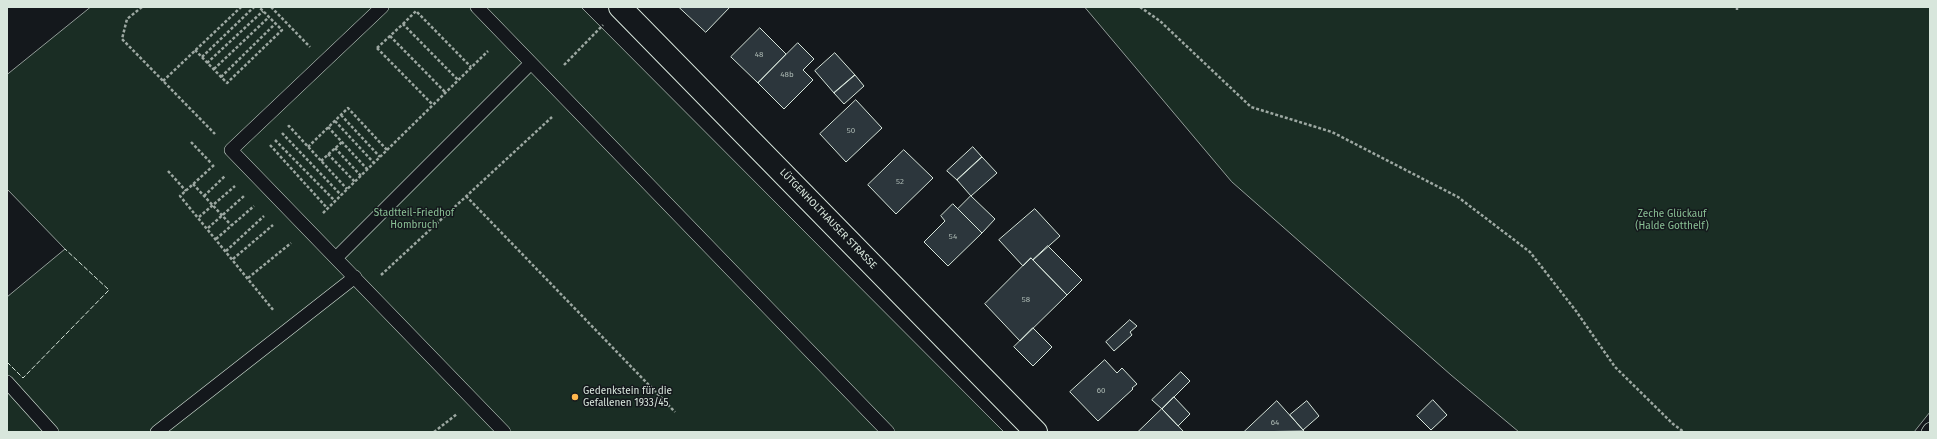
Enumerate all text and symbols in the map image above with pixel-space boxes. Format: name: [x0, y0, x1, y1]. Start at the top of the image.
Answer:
house number: 48: [755, 50, 763, 60]
house number: 48b: [780, 70, 794, 80]
house number: 50: [847, 126, 855, 136]
street label: LÜTGENHOLTHAUSER STRASSE: [777, 166, 879, 272]
house number: 52: [896, 177, 904, 187]
park label: Stadtteil-Friedhof Hombruch: [374, 207, 454, 230]
park label: Zeche Glückauf (Halde Gotthelf): [1635, 208, 1709, 232]
house number: 54: [949, 232, 957, 242]
house number: 58: [1022, 295, 1030, 305]
place label: Gedenkstein für die Gefallenen 1933/45: [583, 385, 672, 408]
house number: 60: [1097, 386, 1105, 396]
marker: Gedenkstein für die Gefallenen 1933/45: [570, 392, 580, 402]
house number: 64: [1271, 418, 1279, 428]

